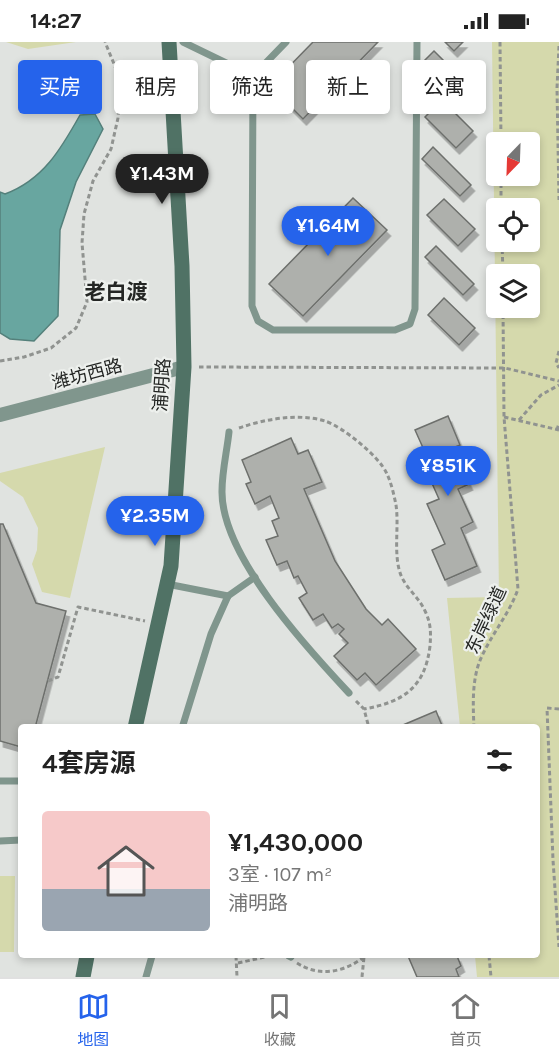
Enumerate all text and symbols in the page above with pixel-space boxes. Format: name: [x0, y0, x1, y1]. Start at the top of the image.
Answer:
text: 14:27: [30, 8, 81, 34]
chip: 买房: [18, 60, 102, 114]
chip: 租房: [114, 60, 198, 114]
chip: 筛选: [210, 60, 294, 114]
chip: 新上: [306, 60, 390, 114]
chip: 公寓: [402, 60, 486, 114]
north arrow: [486, 132, 540, 186]
map controls: [486, 132, 540, 318]
pin: ¥1.43M: [113, 154, 211, 205]
text: ¥1.43M: [130, 162, 195, 185]
button: locate: [486, 198, 540, 252]
pin: ¥1.64M: [279, 206, 377, 257]
text: ¥1.64M: [296, 214, 360, 237]
button: layers: [486, 264, 540, 318]
district label: 老白渡: [85, 280, 148, 304]
street label: 潍坊西路: [49, 354, 125, 394]
street label: 浦明路: [149, 357, 175, 413]
pin: ¥851K: [406, 446, 490, 497]
text: ¥851K: [420, 454, 476, 477]
pin: ¥2.35M: [106, 496, 204, 547]
text: ¥2.35M: [120, 504, 190, 527]
street label: 东岸绿道: [461, 583, 511, 657]
icon: filters: [483, 744, 516, 777]
text: 4套房源: [42, 748, 135, 779]
text: ¥1,430,000: [228, 827, 363, 858]
icon: home: [90, 835, 162, 907]
text: 3室 · 107 m²: [228, 863, 332, 886]
text: 浦明路: [228, 892, 288, 915]
tab: 地图: [77, 990, 110, 1050]
tab: 收藏: [263, 990, 296, 1050]
tab: 首页: [449, 990, 482, 1050]

